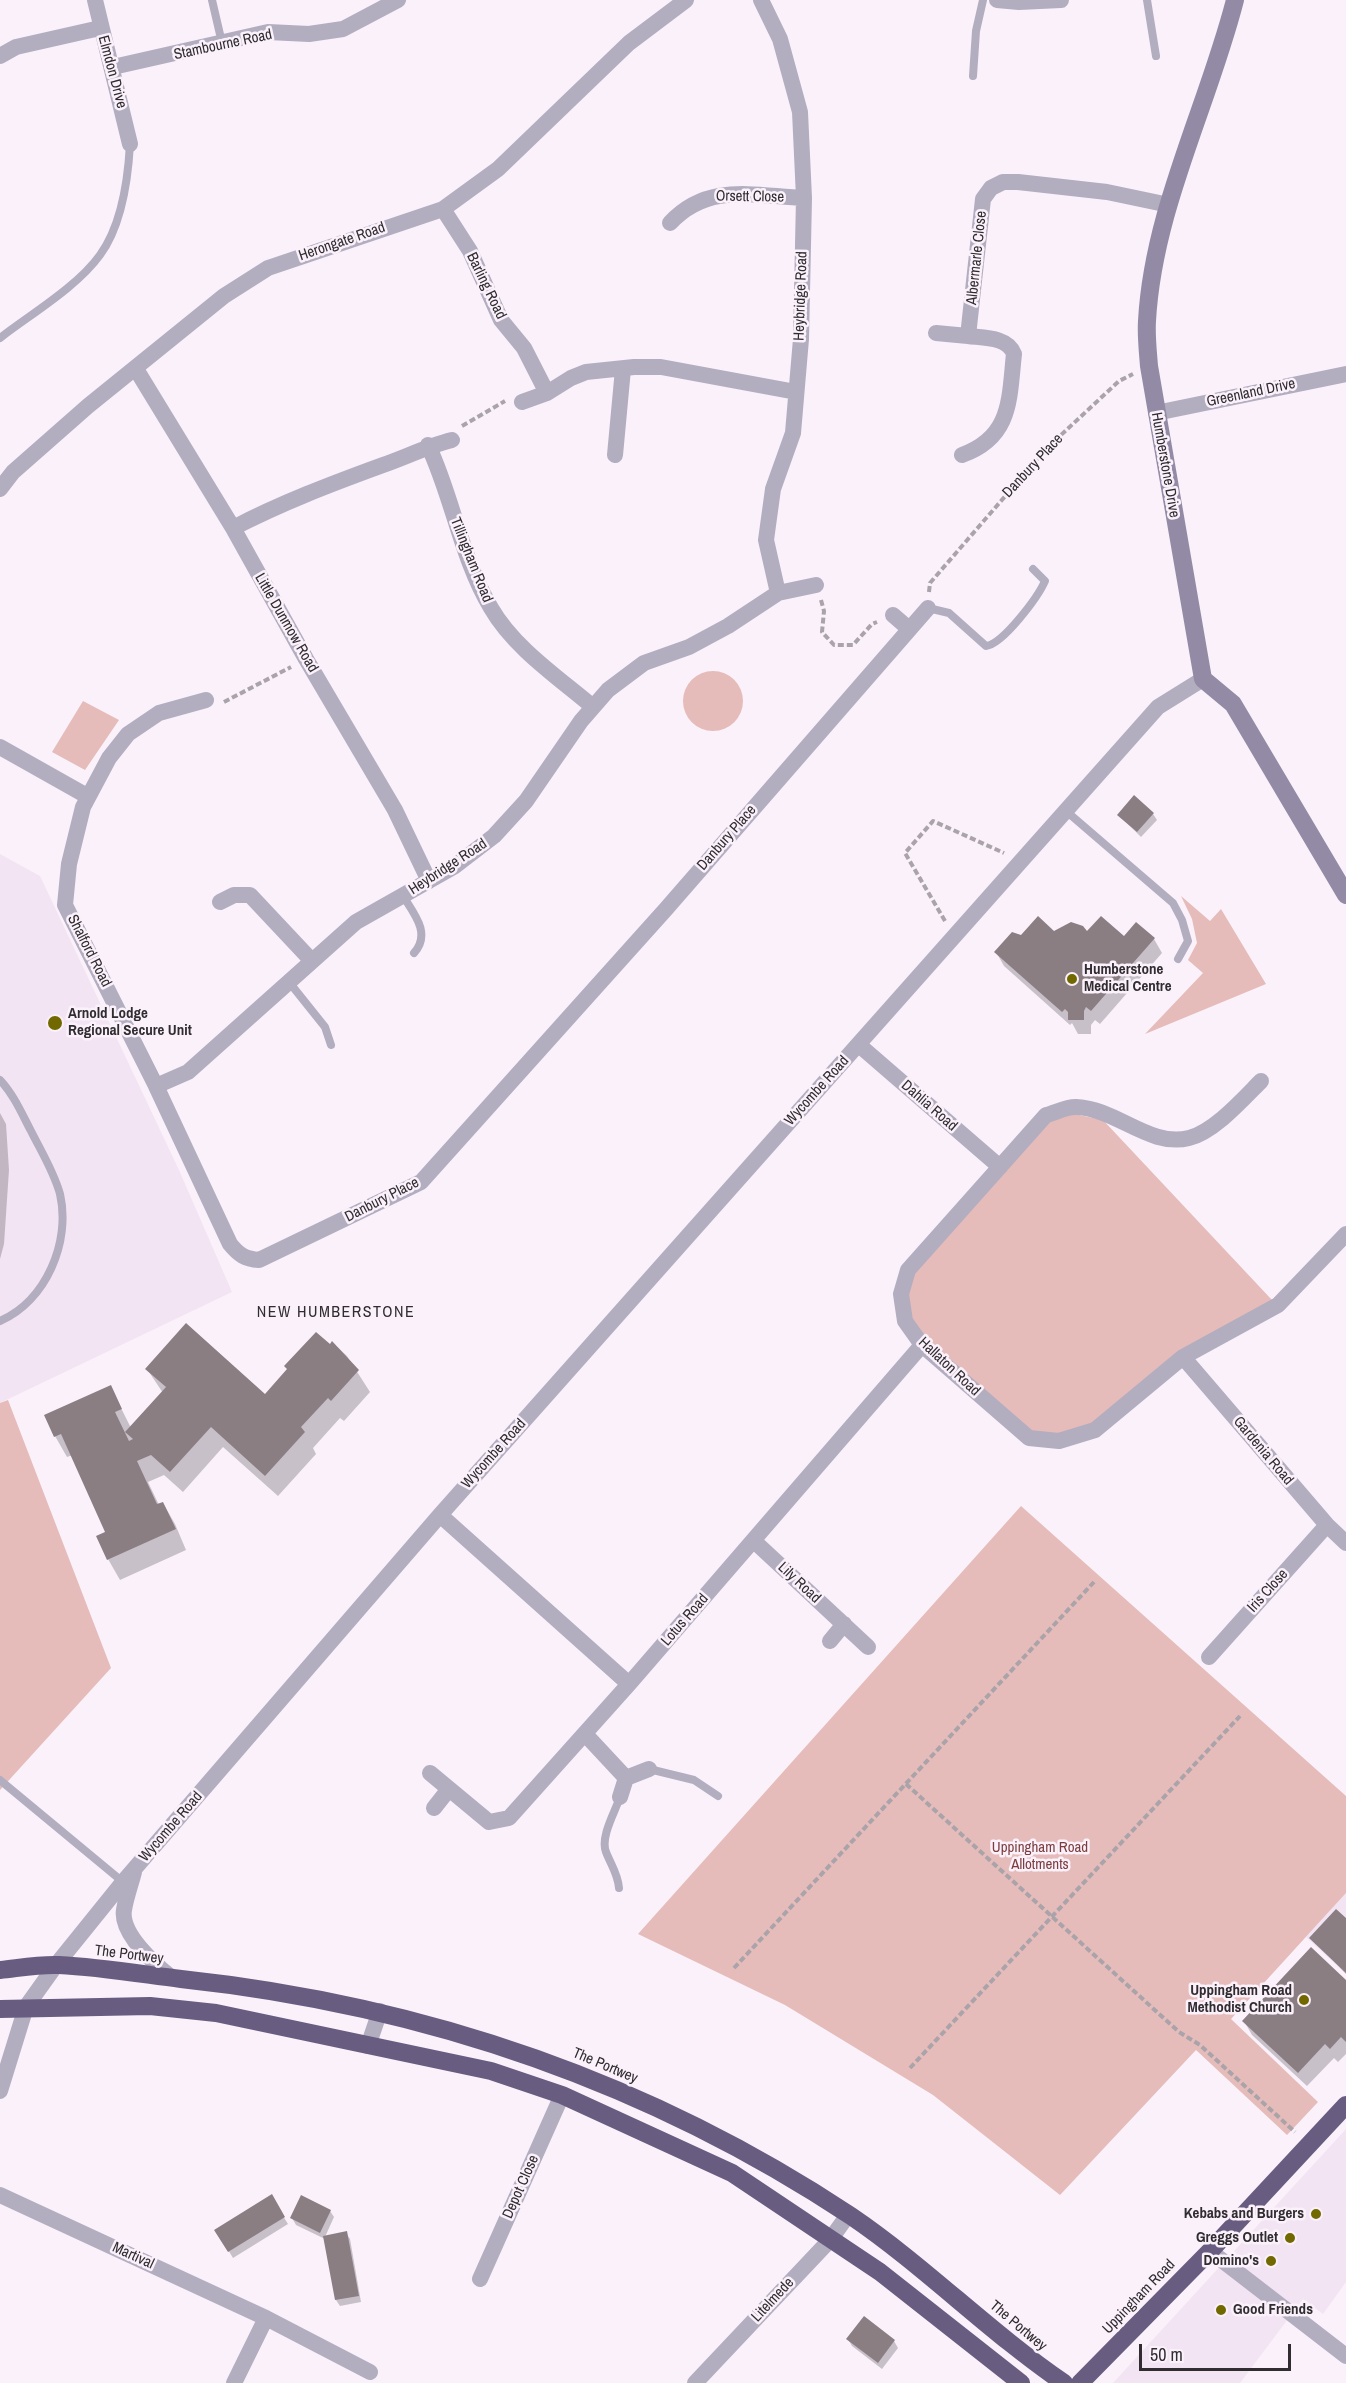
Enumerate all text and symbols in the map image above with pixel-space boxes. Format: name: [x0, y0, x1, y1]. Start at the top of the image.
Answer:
street label: Stambourne Road: [172, 26, 274, 64]
street label: Elmdon Drive: [94, 34, 130, 110]
street label: Orsett Close: [716, 187, 784, 207]
street label: Albermarle Close: [963, 210, 991, 306]
street label: Herongate Road: [296, 219, 388, 265]
street label: Barling Road: [462, 250, 510, 322]
street label: Heybridge Road: [790, 251, 812, 341]
street label: Greenland Drive: [1205, 375, 1297, 411]
street label: Humberstone Drive: [1147, 411, 1183, 519]
street label: Danbury Place: [999, 430, 1067, 502]
street label: Tillingham Road: [446, 515, 496, 605]
street label: Little Dunmow Road: [250, 570, 322, 676]
street label: Danbury Place: [694, 802, 760, 874]
street label: Heybridge Road: [406, 835, 490, 899]
street label: Shalford Road: [63, 912, 115, 990]
place label: Humberstone Medical Centre: [1084, 961, 1171, 996]
marker: Humberstone Medical Centre: [1065, 972, 1079, 986]
place label: Arnold Lodge Regional Secure Unit: [68, 1005, 192, 1040]
marker: Arnold Lodge Regional Secure Unit: [46, 1014, 64, 1032]
street label: Wycombe Road: [781, 1053, 853, 1129]
street label: Dahlia Road: [897, 1077, 961, 1135]
street label: Danbury Place: [342, 1174, 422, 1226]
district label: NEW HUMBERSTONE: [257, 1303, 415, 1323]
street label: Hallaton Road: [914, 1334, 984, 1400]
street label: Gardenia Road: [1229, 1413, 1297, 1489]
street label: Wycombe Road: [458, 1416, 530, 1492]
street label: Lily Road: [774, 1559, 824, 1607]
street label: Iris Close: [1244, 1566, 1292, 1616]
street label: Lotus Road: [658, 1590, 712, 1650]
street label: Wycombe Road: [136, 1788, 206, 1866]
park label: Uppingham Road Allotments: [992, 1839, 1088, 1874]
street label: The Portwey: [94, 1942, 164, 1968]
place label: Uppingham Road Methodist Church: [1187, 1982, 1292, 2017]
marker: Uppingham Road Methodist Church: [1297, 1993, 1311, 2007]
street label: The Portwey: [570, 2044, 640, 2088]
street label: Depot Close: [499, 2152, 543, 2222]
place label: Kebabs and Burgers: [1184, 2205, 1304, 2223]
marker: Kebabs and Burgers: [1309, 2207, 1323, 2221]
place label: Greggs Outlet: [1196, 2229, 1278, 2247]
marker: Greggs Outlet: [1283, 2231, 1297, 2245]
street label: Martival: [109, 2239, 157, 2273]
place label: Domino's: [1203, 2252, 1259, 2270]
marker: Domino's: [1264, 2254, 1278, 2268]
street label: Uppingham Road: [1099, 2256, 1179, 2338]
street label: Litelmede: [748, 2274, 798, 2326]
street label: The Portwey: [986, 2297, 1050, 2355]
place label: Good Friends: [1233, 2301, 1313, 2319]
marker: Good Friends: [1214, 2303, 1228, 2317]
scale bar: [1142, 2332, 1294, 2370]
text: 50 m: [1150, 2342, 1183, 2367]

